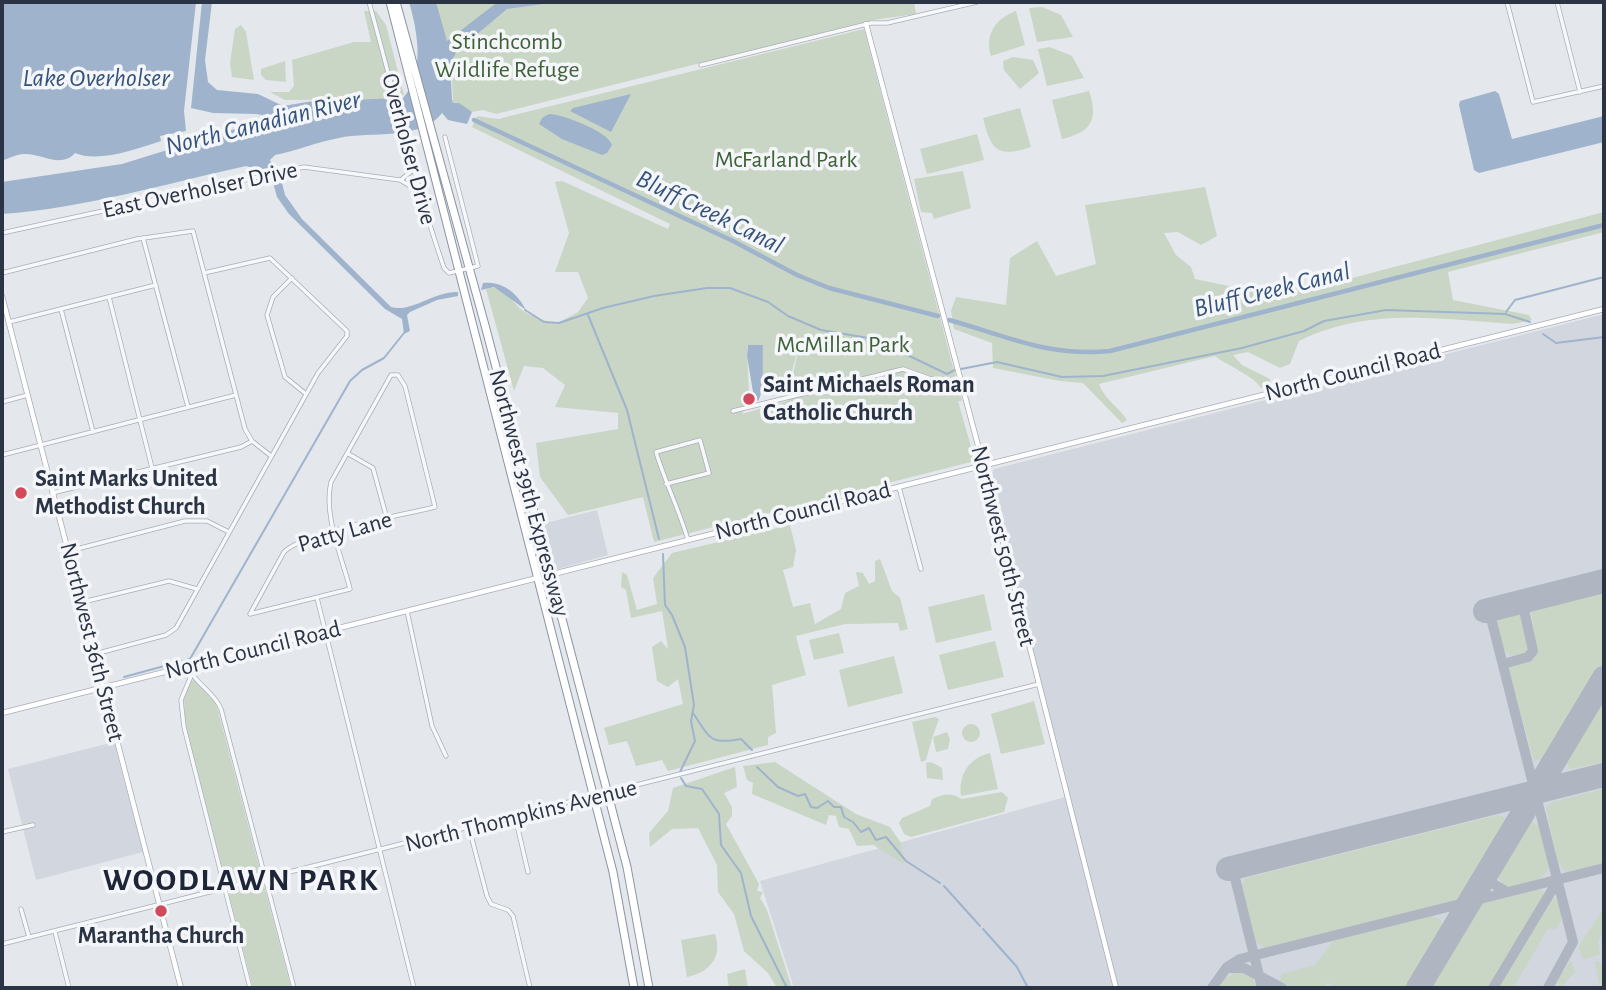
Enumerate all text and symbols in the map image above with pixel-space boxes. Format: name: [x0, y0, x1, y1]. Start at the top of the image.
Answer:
park label: Stinchcomb Wildlife Refuge: [435, 28, 579, 84]
water label: Lake Overholser: [22, 62, 170, 94]
street label: Overholser Drive: [375, 70, 443, 228]
water label: North Canadian River: [162, 84, 364, 162]
park label: McFarland Park: [715, 146, 857, 174]
street label: East Overholser Drive: [100, 155, 300, 225]
water label: Bluff Creek Canal: [631, 163, 789, 261]
water label: Bluff Creek Canal: [1190, 255, 1354, 325]
park label: McMillan Park: [777, 331, 909, 359]
street label: North Council Road: [1262, 336, 1444, 408]
street label: Northwest 39th Expressway: [482, 366, 576, 620]
place label: Saint Michaels Roman Catholic Church: [763, 371, 975, 427]
marker: Saint Michaels Roman Catholic Church: [741, 391, 757, 407]
street label: Northwest 50th Street: [964, 443, 1042, 649]
place label: Saint Marks United Methodist Church: [35, 465, 218, 521]
street label: North Council Road: [712, 475, 894, 547]
marker: Saint Marks United Methodist Church: [13, 485, 29, 501]
street label: Patty Lane: [295, 505, 395, 559]
street label: Northwest 36th Street: [53, 540, 131, 744]
street label: North Council Road: [162, 614, 344, 686]
street label: North Thompkins Avenue: [402, 773, 640, 859]
district label: WOODLAWN PARK: [104, 861, 378, 899]
marker: Marantha Church: [153, 903, 169, 919]
place label: Marantha Church: [78, 922, 244, 950]

